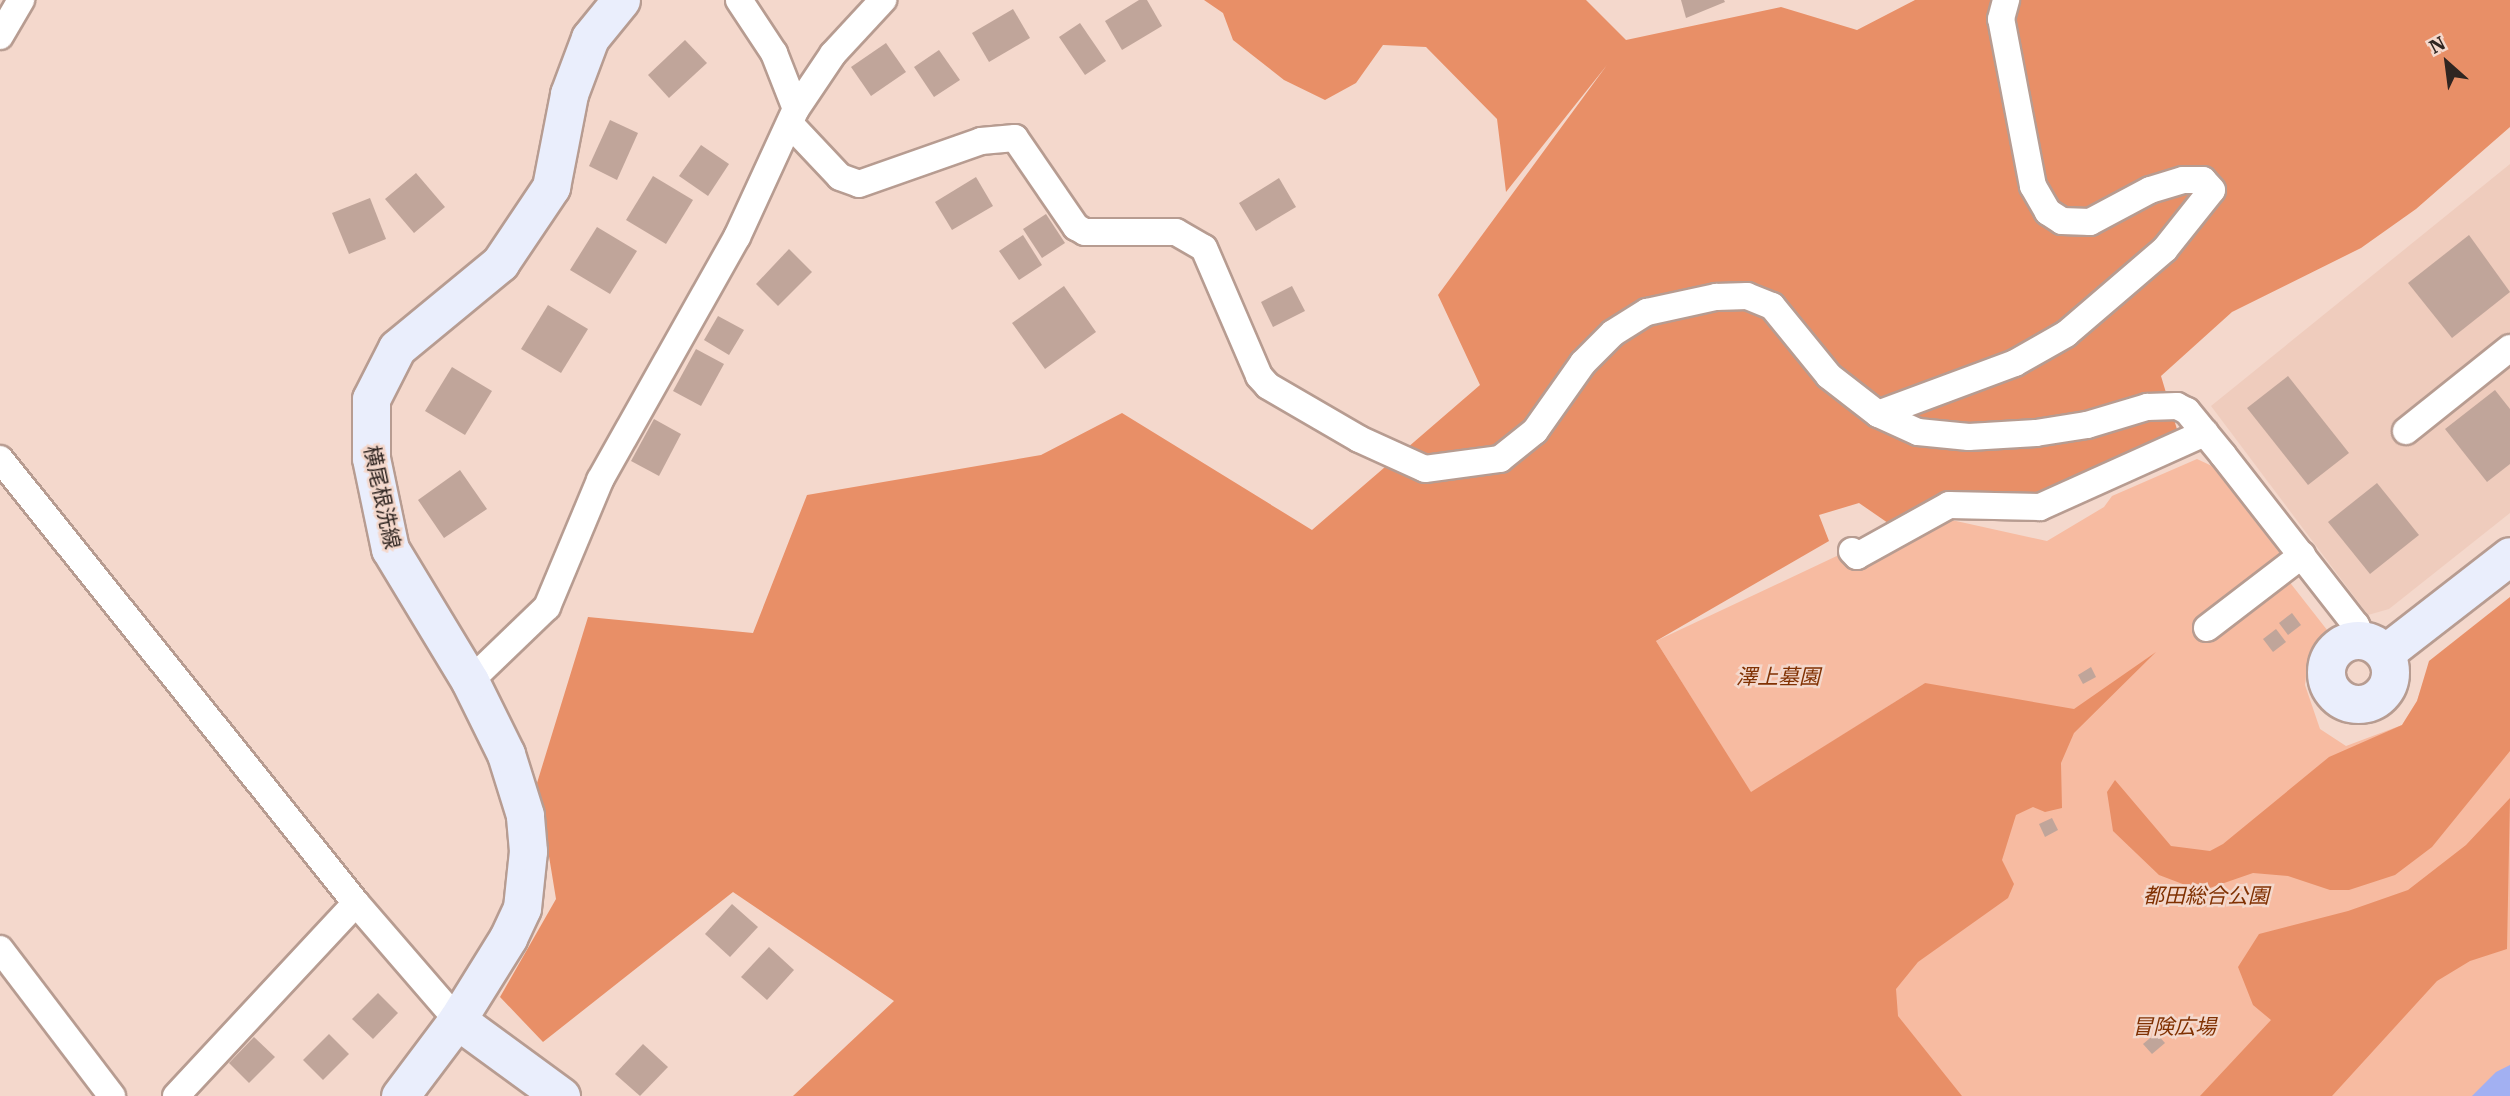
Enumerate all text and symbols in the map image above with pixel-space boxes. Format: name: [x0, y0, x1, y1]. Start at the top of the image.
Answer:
north arrow: [2412, 28, 2482, 98]
text: N: [2425, 30, 2449, 59]
street label: 横尾根洗線: [360, 443, 406, 551]
park label: 澤上墓園: [1736, 663, 1820, 689]
park label: 都田総合公園: [2143, 882, 2269, 908]
park label: 冒険広場: [2132, 1013, 2216, 1039]

